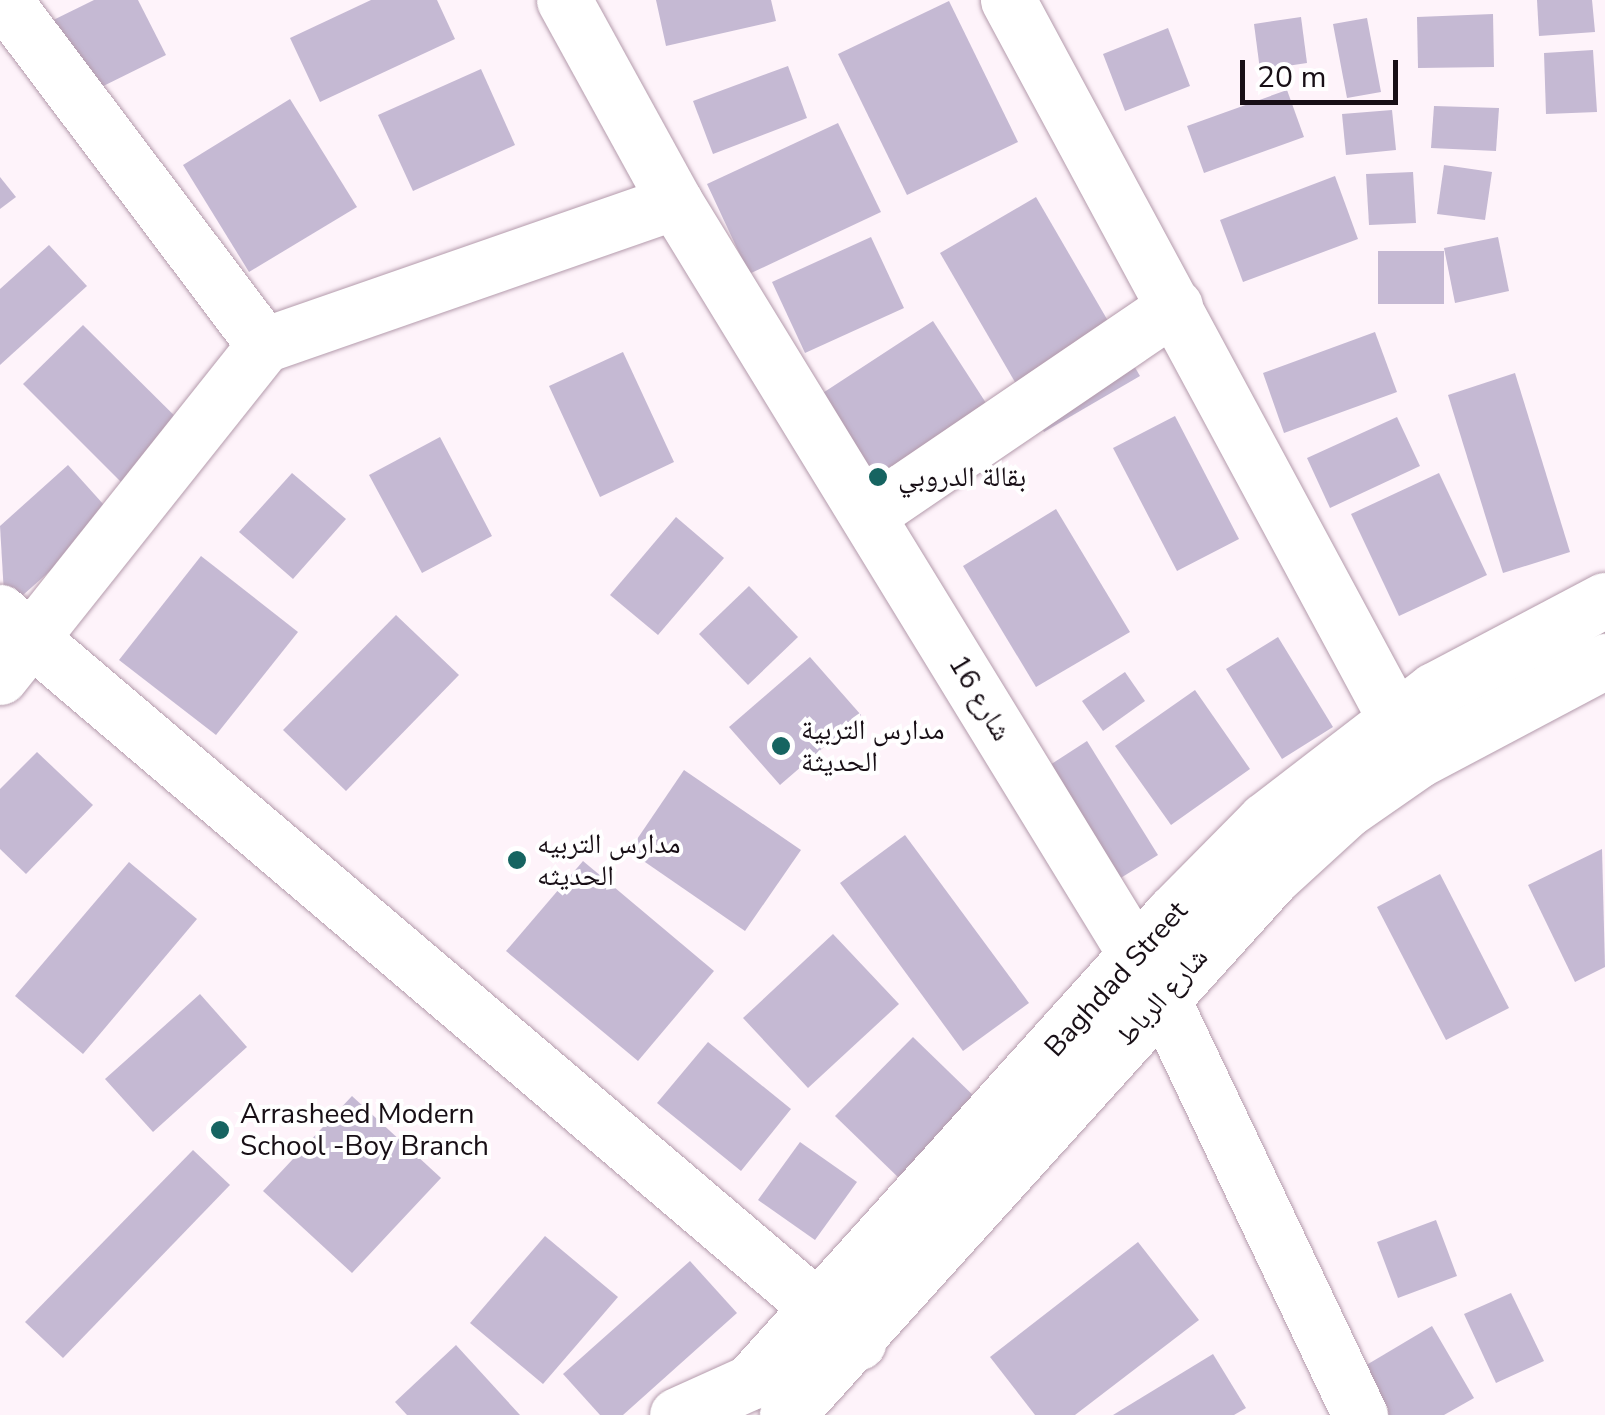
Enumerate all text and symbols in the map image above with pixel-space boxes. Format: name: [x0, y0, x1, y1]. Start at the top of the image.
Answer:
scale bar: [1245, 40, 1402, 102]
text: 20 m: [1257, 57, 1326, 98]
place label: بقالة الدروبي: [898, 460, 1026, 494]
marker: بقالة الدروبي: [867, 466, 889, 488]
street label: شارع 16: [941, 649, 1019, 747]
place label: مدارس التربية الحديثة: [801, 713, 944, 779]
marker: مدارس التربية الحديثة: [770, 735, 792, 757]
place label: مدارس التربيه الحديثه: [537, 827, 680, 893]
marker: مدارس التربيه الحديثه: [506, 849, 528, 871]
street label: Baghdad Street: [1038, 895, 1194, 1063]
street label: شارع الرباط: [1109, 941, 1215, 1053]
place label: Arrasheed Modern School -Boy Branch: [240, 1097, 489, 1163]
marker: Arrasheed Modern School -Boy Branch: [209, 1119, 231, 1141]

